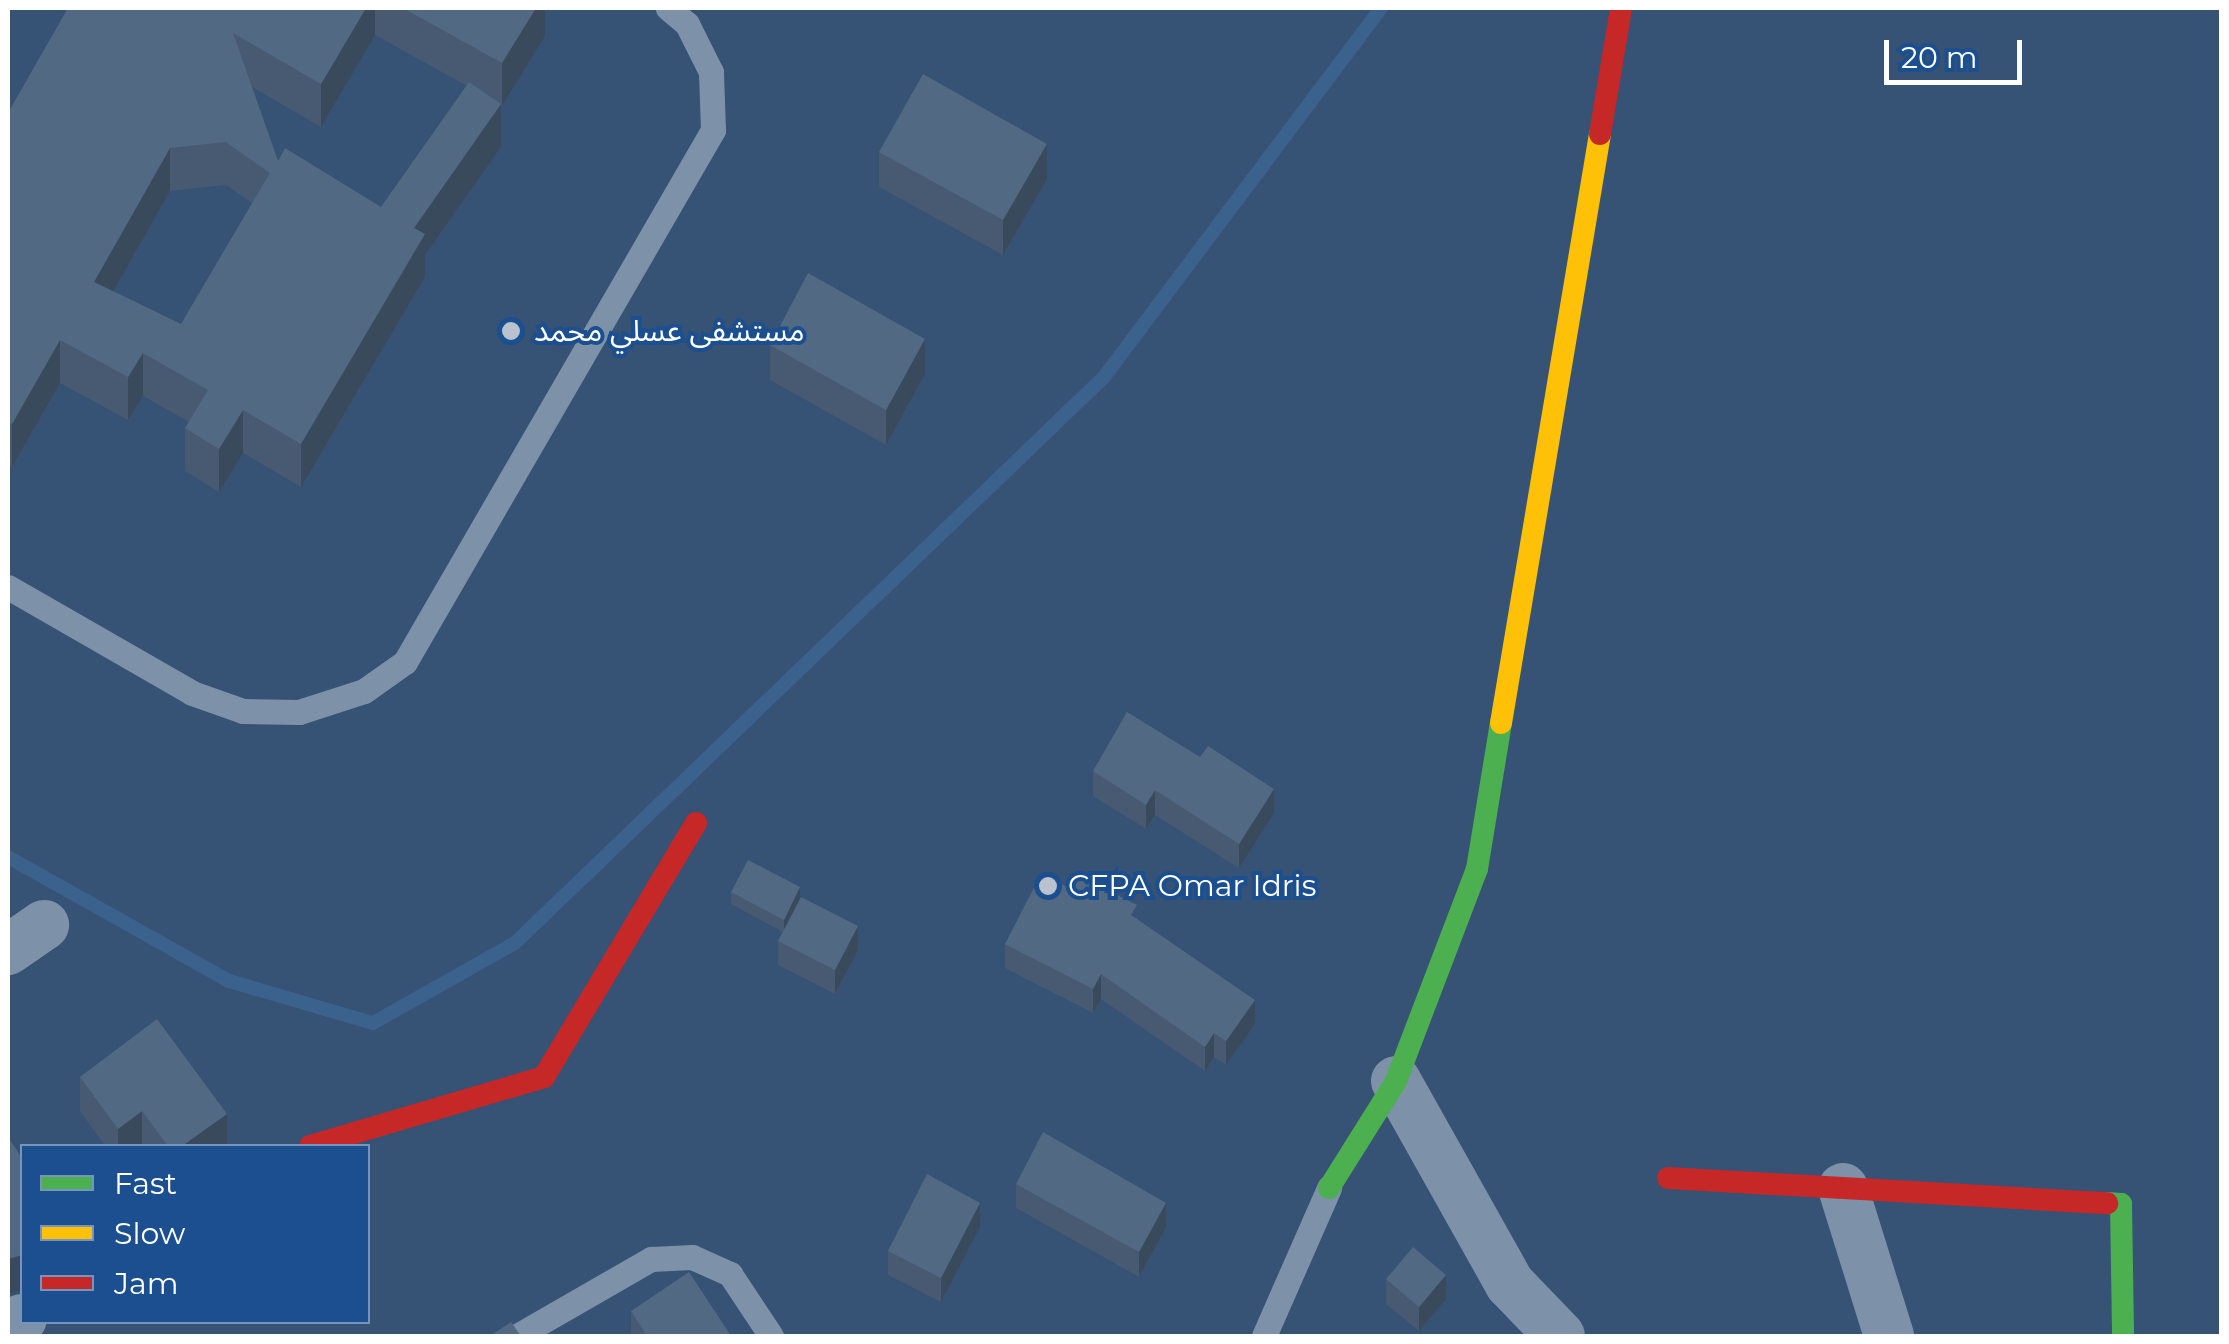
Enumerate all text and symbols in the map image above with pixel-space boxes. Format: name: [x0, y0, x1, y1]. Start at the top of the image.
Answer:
scale bar: [1889, 20, 2026, 82]
text: 20 m: [1901, 39, 1978, 76]
place label: مستشفى عسلي محمد: [534, 313, 804, 349]
marker: مستشفى عسلي محمد: [498, 318, 524, 344]
place label: CFPA Omar Idris: [1068, 868, 1316, 904]
marker: CFPA Omar Idris: [1037, 875, 1059, 897]
legend: [20, 1144, 370, 1324]
text: Fast: [114, 1165, 177, 1202]
text: Slow: [114, 1215, 185, 1252]
text: Jam: [114, 1265, 179, 1302]

